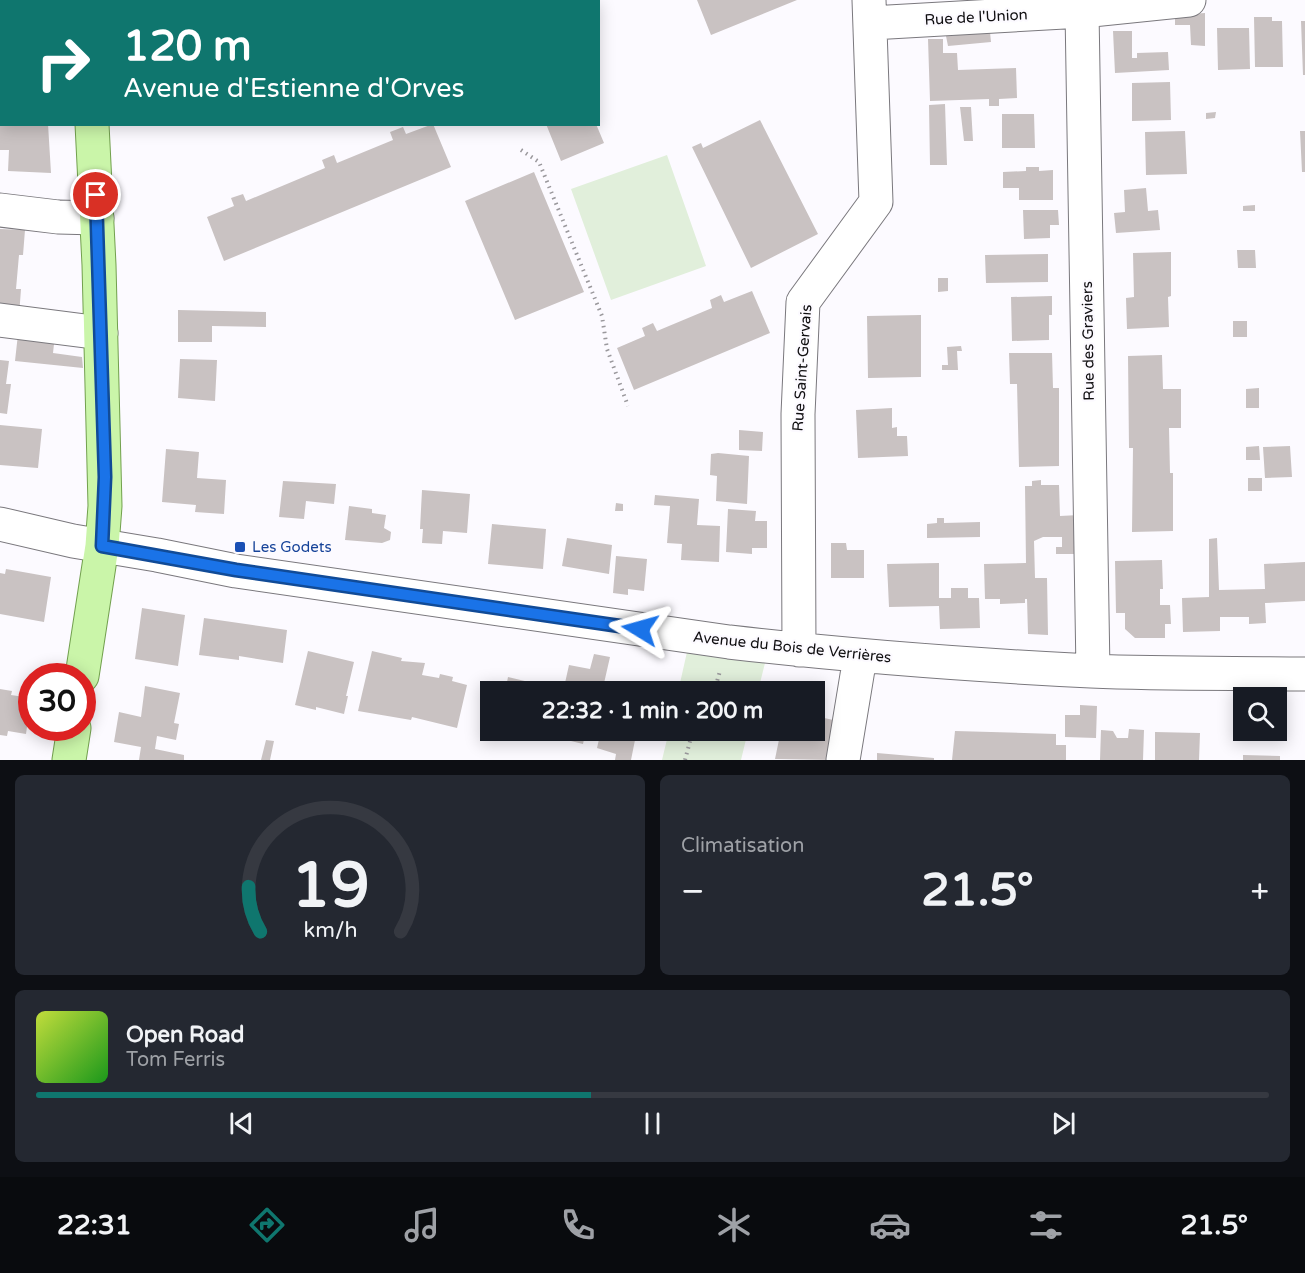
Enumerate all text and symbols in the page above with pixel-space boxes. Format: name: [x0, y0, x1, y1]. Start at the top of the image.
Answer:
street label: Rue de l'Union: [924, 5, 1028, 29]
text: 120 m: [123, 21, 252, 72]
icon: right: [24, 24, 102, 102]
text: Avenue d'Estienne d'Orves: [123, 72, 465, 105]
pin: [70, 169, 121, 220]
icon: arrive: [79, 178, 112, 211]
street label: Rue des Graviers: [1078, 281, 1098, 401]
street label: Rue Saint-Gervais: [789, 304, 815, 432]
place label: Les Godets: [252, 538, 332, 556]
marker: Les Godets: [233, 540, 247, 554]
position arrow: [608, 597, 672, 661]
street label: Avenue du Bois de Verrières: [692, 628, 892, 666]
speed limit sign: 30: [18, 663, 96, 741]
map controls: [1233, 687, 1287, 741]
button: search: [1233, 687, 1287, 741]
text: 22:32 · 1 min · 200 m: [542, 698, 763, 724]
text: Climatisation: [681, 834, 804, 858]
text: 19: [291, 849, 369, 924]
text: 21.5°: [921, 864, 1034, 918]
text: −: [681, 872, 705, 911]
text: +: [1250, 872, 1269, 911]
text: km/h: [303, 917, 357, 943]
text: Open Road: [126, 1022, 244, 1048]
text: Tom Ferris: [126, 1048, 225, 1072]
icon: previous: [225, 1107, 258, 1140]
icon: pause: [636, 1107, 669, 1140]
icon: next: [1047, 1107, 1080, 1140]
icon: directions: [246, 1204, 288, 1246]
icon: music: [401, 1204, 443, 1246]
icon: phone: [557, 1204, 599, 1246]
icon: climate: [713, 1204, 755, 1246]
icon: car: [869, 1204, 911, 1246]
icon: filters: [1025, 1204, 1067, 1246]
text: 22:31: [57, 1209, 132, 1242]
text: 21.5°: [1180, 1209, 1248, 1242]

